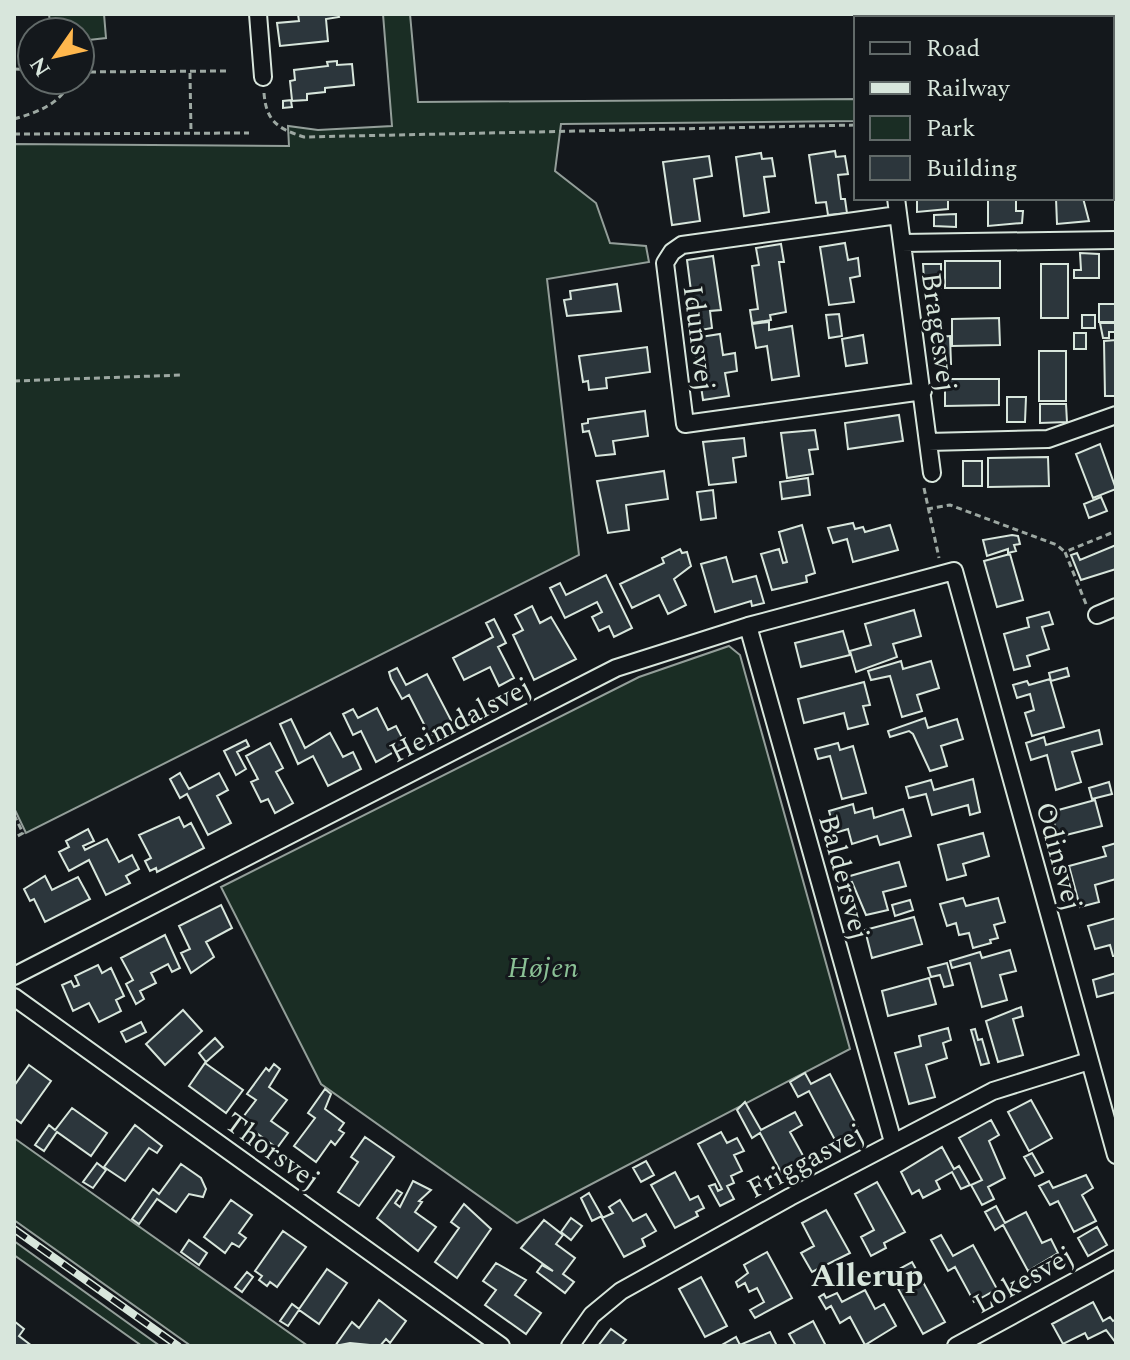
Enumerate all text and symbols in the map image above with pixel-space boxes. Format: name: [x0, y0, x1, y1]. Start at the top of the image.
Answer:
north arrow: [16, 16, 96, 96]
legend: [854, 16, 1114, 200]
text: Road: [926, 31, 980, 67]
text: N: [22, 50, 59, 83]
text: Railway: [926, 71, 1011, 107]
text: Park: [926, 111, 976, 147]
text: Building: [926, 151, 1018, 187]
street label: Bragesvej: [909, 270, 968, 395]
street label: Idunsvej: [671, 283, 726, 394]
street label: Heimdalsvej: [382, 666, 539, 775]
street label: Odinsvej: [1023, 797, 1094, 916]
street label: Baldersvej: [806, 810, 881, 945]
park label: Højen: [508, 947, 578, 990]
street label: Thorsvej: [215, 1102, 329, 1201]
street label: Friggasvej: [739, 1112, 872, 1210]
street label: Lokesvej: [966, 1235, 1082, 1326]
district label: Allerup: [811, 1252, 923, 1301]

